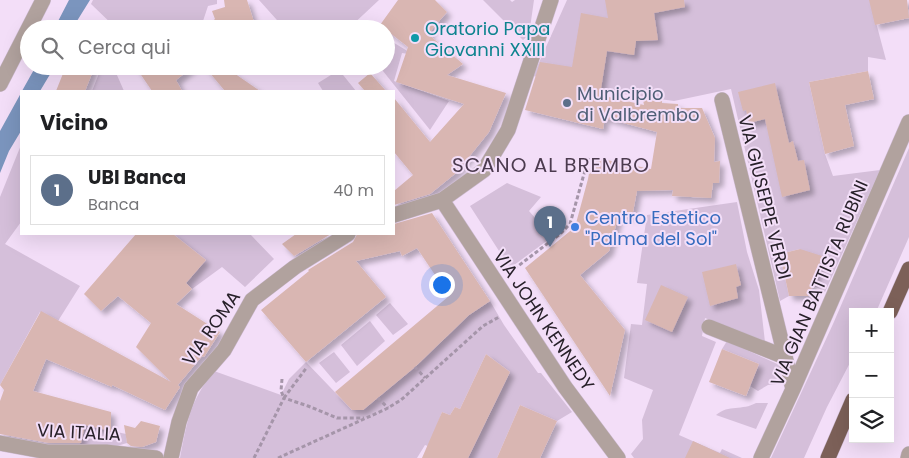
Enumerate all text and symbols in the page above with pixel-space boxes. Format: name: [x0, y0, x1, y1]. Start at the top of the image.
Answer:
place label: Oratorio Papa Giovanni XXIII: [425, 16, 551, 62]
search box: [20, 20, 395, 75]
marker: Oratorio Papa Giovanni XXIII: [409, 32, 421, 44]
icon: search: [38, 34, 66, 62]
text: Cerca qui: [78, 34, 171, 61]
place label: Municipio di Valbrembo: [577, 81, 699, 127]
marker: Municipio di Valbrembo: [561, 97, 573, 109]
text: Vicino: [40, 108, 108, 137]
street label: VIA GIUSEPPE VERDI: [733, 112, 797, 282]
district label: SCANO AL BREMBO: [452, 151, 650, 179]
text: UBI Banca: [88, 164, 186, 191]
street label: VIA GIAN BATTISTA RUBINI: [764, 176, 874, 390]
text: 1: [54, 179, 60, 202]
text: 40 m: [333, 179, 374, 202]
text: Banca: [88, 193, 139, 216]
place label: Centro Estetico "Palma del Sol": [585, 205, 721, 251]
pin: 1: [534, 206, 566, 247]
marker: Centro Estetico "Palma del Sol": [569, 221, 581, 233]
street label: VIA JOHN KENNEDY: [488, 245, 601, 396]
your location: [429, 272, 455, 298]
street label: VIA ROMA: [176, 285, 246, 371]
map controls: [849, 308, 894, 443]
button: +: [849, 308, 894, 353]
button: −: [849, 353, 894, 398]
button: layers: [849, 398, 894, 443]
street label: VIA ITALIA: [36, 417, 122, 447]

